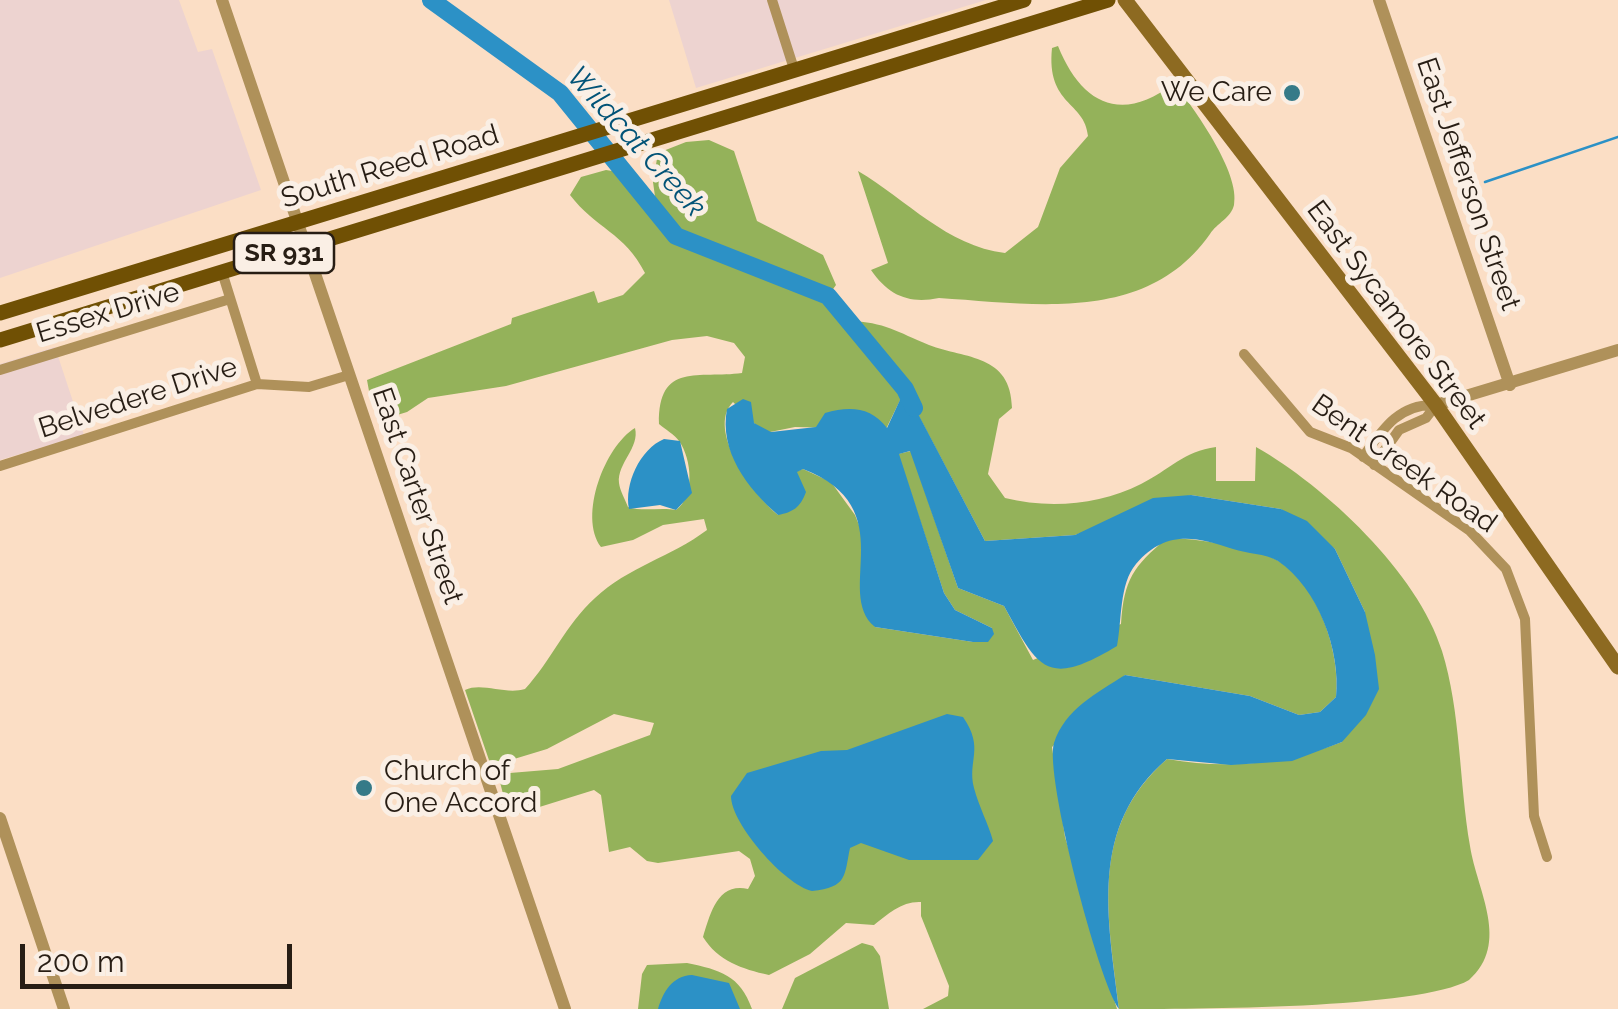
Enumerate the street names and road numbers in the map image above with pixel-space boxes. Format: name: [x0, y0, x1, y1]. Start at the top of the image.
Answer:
street label: East Jefferson Street: [1409, 53, 1527, 315]
street label: South Reed Road: [277, 118, 503, 216]
street label: East Sycamore Street: [1299, 194, 1493, 436]
road number: SR 931: [234, 233, 334, 273]
street label: Essex Drive: [32, 275, 184, 351]
street label: Belvedere Drive: [35, 350, 241, 446]
street label: East Carter Street: [364, 383, 470, 609]
street label: Bent Creek Road: [1305, 388, 1503, 540]

